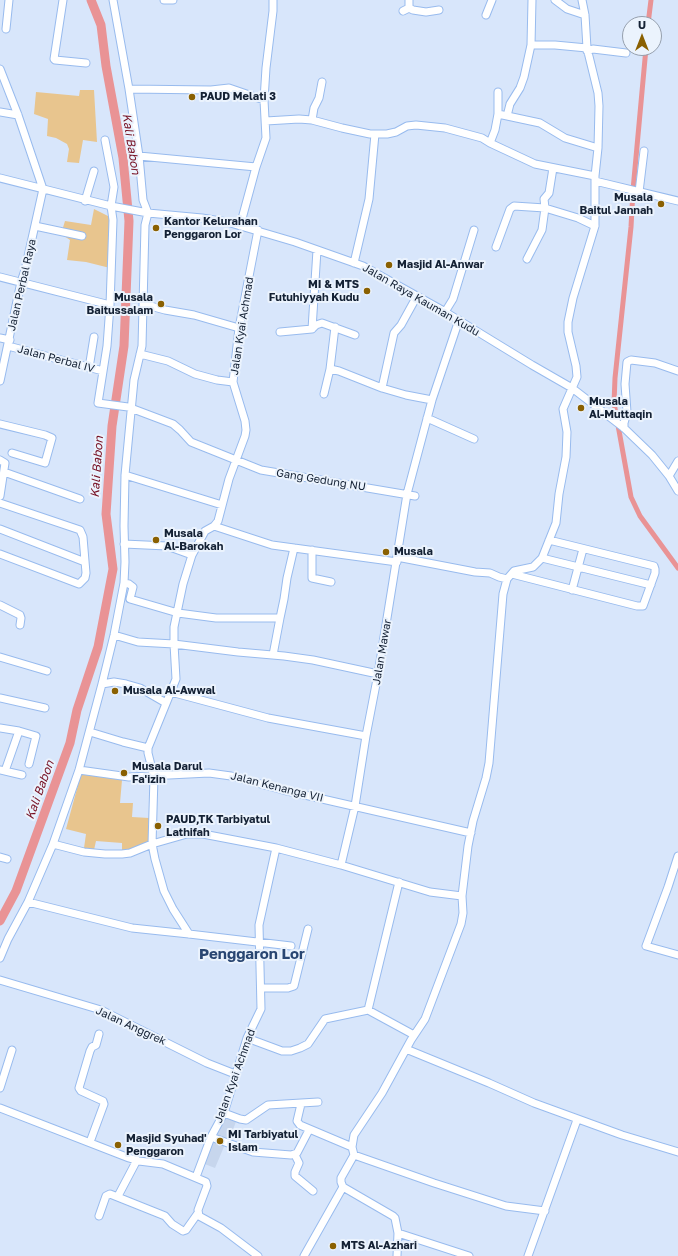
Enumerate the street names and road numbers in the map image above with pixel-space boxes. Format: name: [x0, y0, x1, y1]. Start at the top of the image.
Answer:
street label: Jalan Perbal Raya: [5, 238, 39, 332]
street label: Jalan Raya Kauman Kudu: [360, 261, 482, 339]
street label: Jalan Kyai Achmad: [228, 276, 256, 376]
street label: Jalan Perbal IV: [16, 342, 96, 376]
street label: Gang Gedung NU: [275, 466, 367, 494]
street label: Jalan Mawar: [370, 618, 394, 686]
street label: Jalan Kenanga VII: [229, 769, 325, 805]
street label: Jalan Anggrek: [94, 1004, 168, 1048]
street label: Jalan Kyai Achmad: [212, 1027, 258, 1125]

